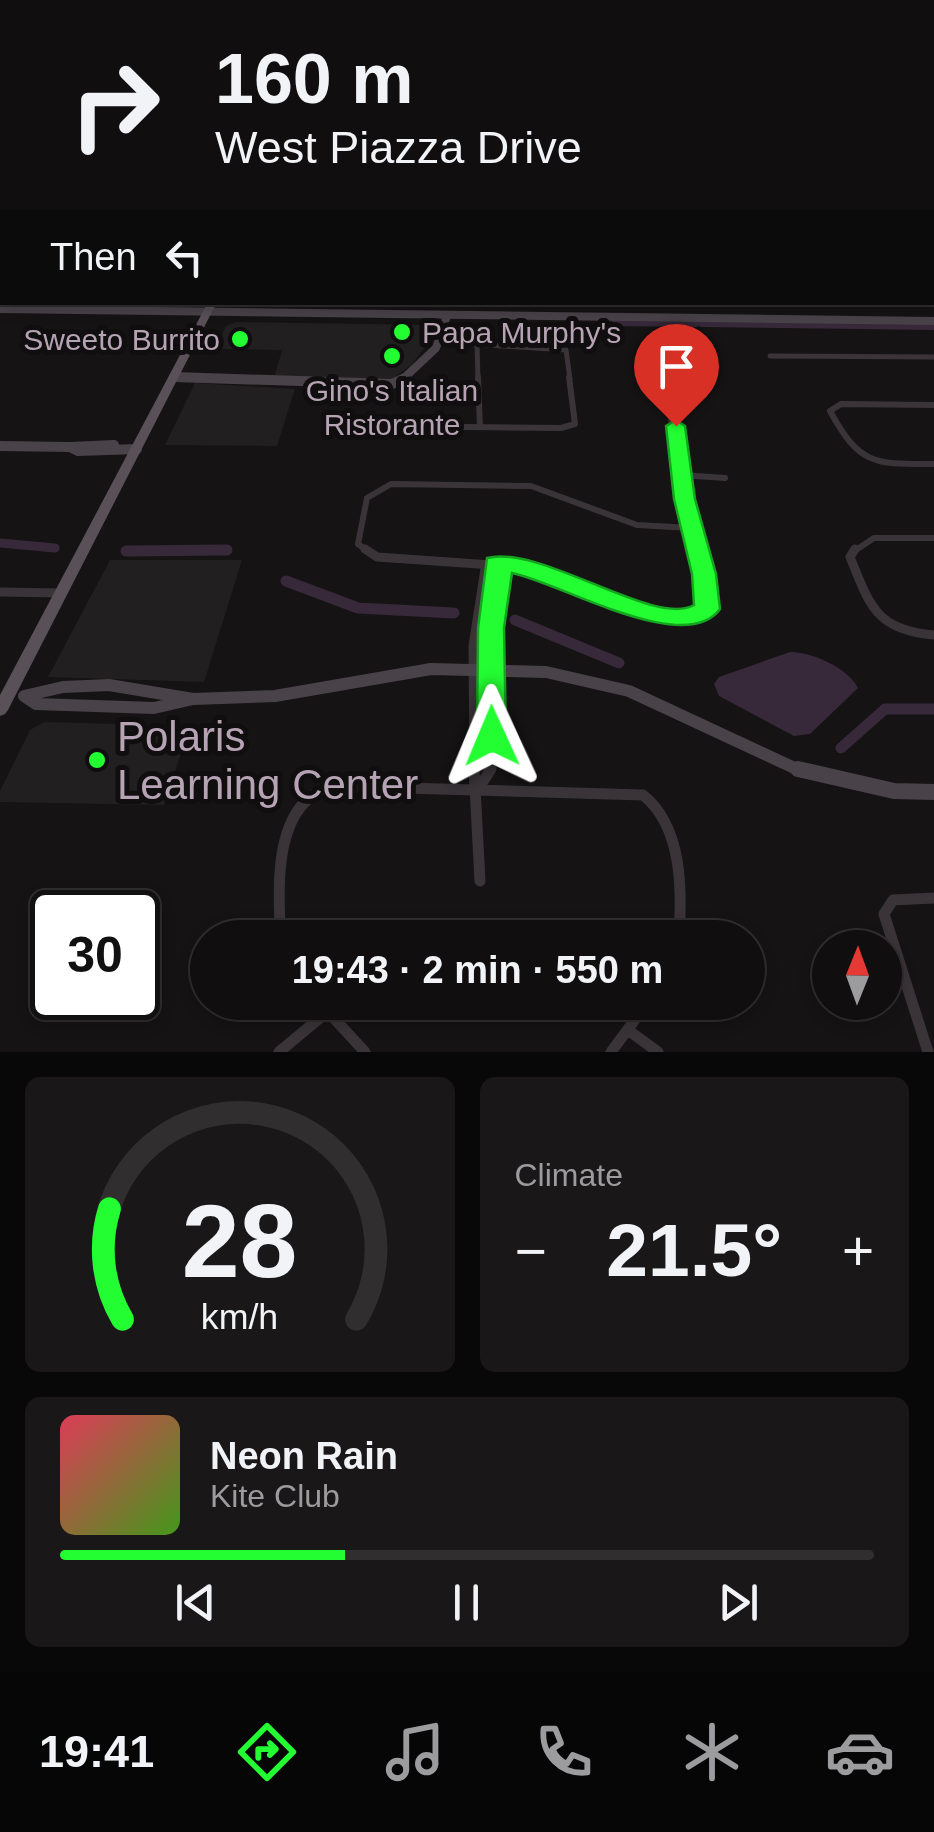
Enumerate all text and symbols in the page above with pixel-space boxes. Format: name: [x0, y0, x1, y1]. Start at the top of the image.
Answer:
icon: right: [50, 40, 180, 170]
text: 160 m: [215, 40, 413, 118]
text: West Piazza Drive: [215, 122, 582, 173]
icon: left: [157, 230, 212, 285]
text: Then: [50, 236, 137, 278]
place label: Papa Murphy's: [422, 316, 621, 349]
marker: Papa Murphy's: [391, 321, 413, 343]
place label: Sweeto Burrito: [23, 323, 220, 356]
pin: [634, 324, 719, 427]
marker: Sweeto Burrito: [229, 328, 251, 350]
icon: arrive: [649, 339, 704, 394]
marker: Gino's Italian Ristorante: [381, 345, 403, 367]
place label: Gino's Italian Ristorante: [306, 374, 478, 441]
position arrow: [440, 684, 544, 788]
place label: Polaris Learning Center: [117, 713, 418, 808]
marker: Polaris Learning Center: [86, 749, 108, 771]
speed limit sign: 30: [30, 890, 160, 1020]
north arrow: [812, 930, 902, 1020]
map controls: [812, 930, 902, 1020]
text: 19:43 · 2 min · 550 m: [292, 949, 663, 991]
text: Climate: [515, 1157, 623, 1193]
text: 28: [182, 1183, 298, 1299]
text: 21.5°: [606, 1208, 782, 1292]
text: −: [515, 1220, 547, 1282]
text: +: [842, 1220, 874, 1282]
text: km/h: [201, 1297, 278, 1337]
text: Neon Rain: [210, 1435, 398, 1477]
text: Kite Club: [210, 1478, 340, 1514]
icon: previous: [168, 1575, 223, 1630]
icon: pause: [439, 1575, 494, 1630]
icon: next: [711, 1575, 766, 1630]
icon: directions: [232, 1717, 302, 1787]
icon: music: [380, 1717, 450, 1787]
icon: phone: [529, 1717, 599, 1787]
icon: climate: [677, 1717, 747, 1787]
icon: car: [825, 1717, 895, 1787]
text: 19:41: [39, 1726, 154, 1777]

